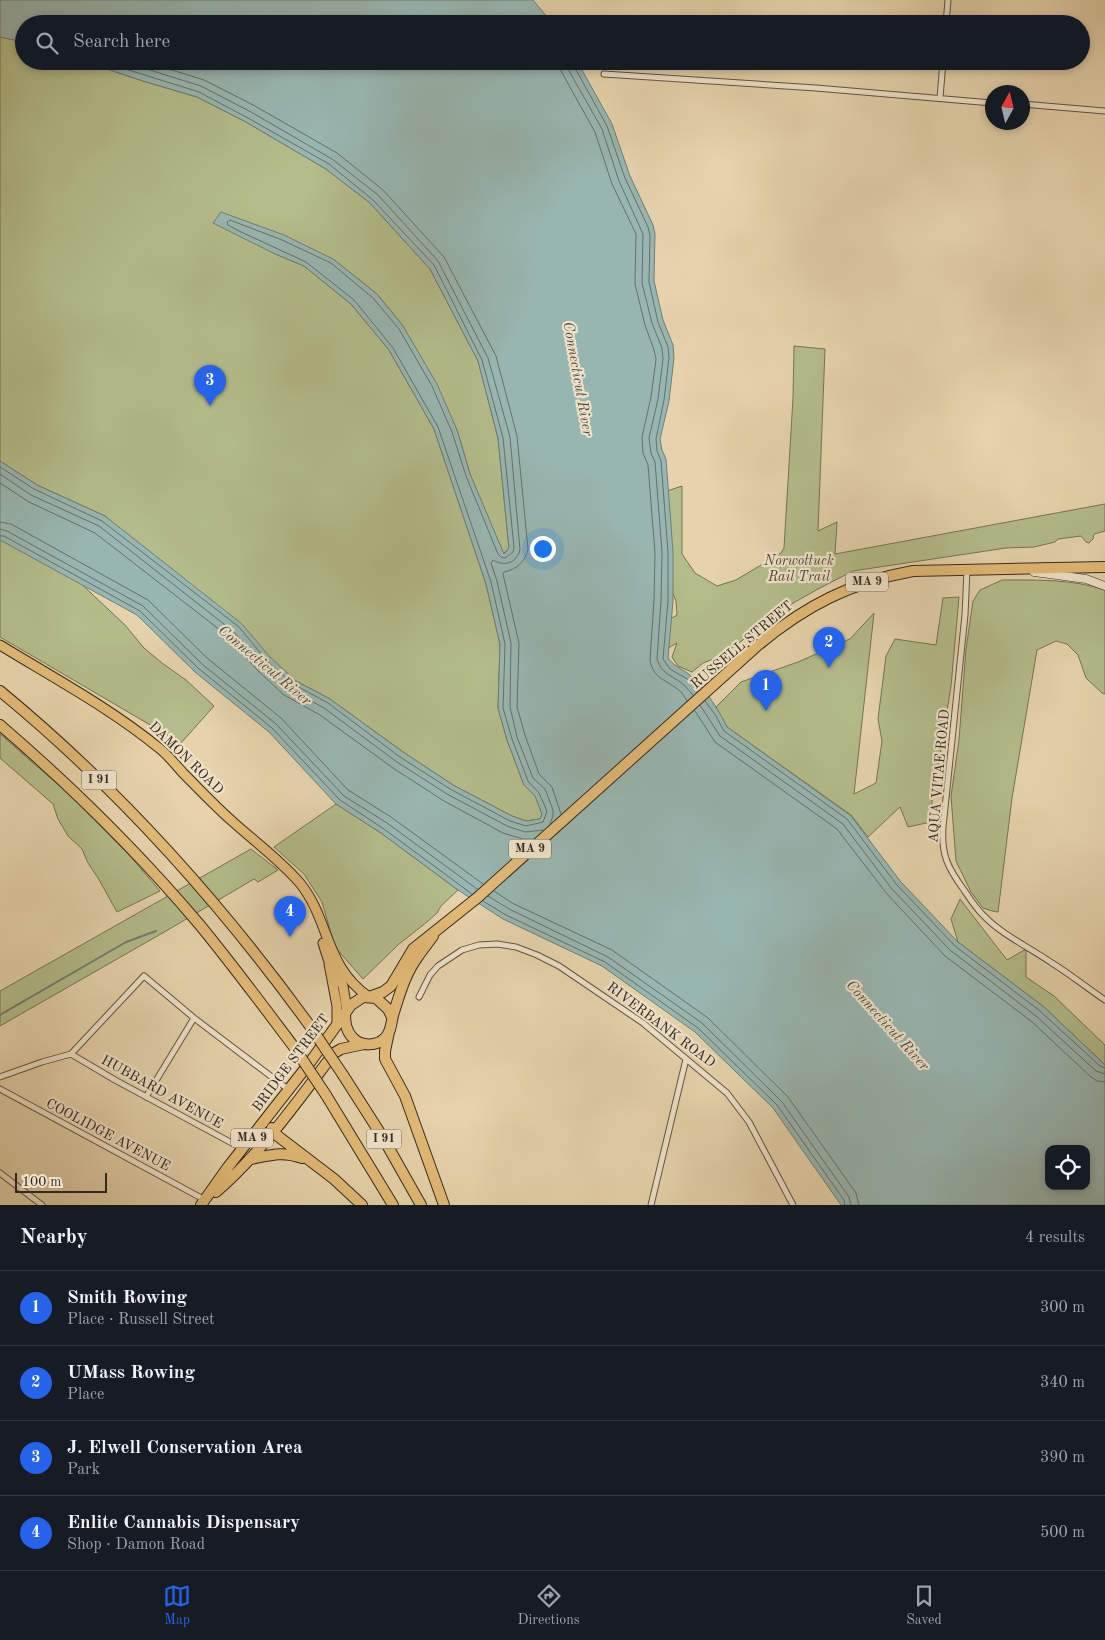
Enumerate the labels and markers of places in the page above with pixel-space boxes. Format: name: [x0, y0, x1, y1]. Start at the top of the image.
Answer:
pin: 3: [194, 365, 226, 406]
pin: 2: [813, 627, 845, 668]
pin: 1: [750, 670, 782, 711]
pin: 4: [274, 896, 306, 937]

